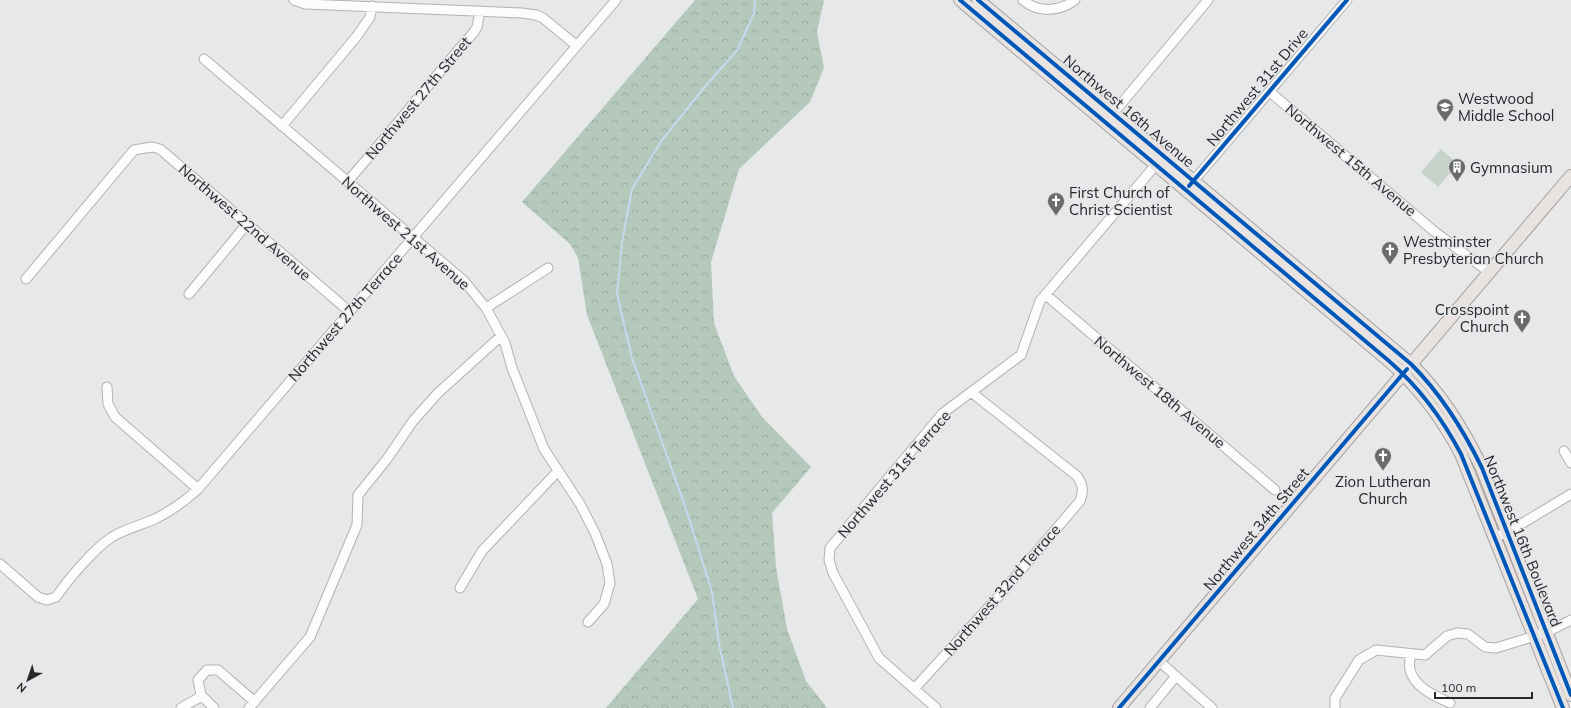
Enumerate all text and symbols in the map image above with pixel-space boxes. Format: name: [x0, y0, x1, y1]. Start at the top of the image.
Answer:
street label: Northwest 31st Drive: [1202, 24, 1312, 150]
street label: Northwest 27th Street: [361, 33, 475, 163]
street label: Northwest 16th Avenue: [1060, 51, 1198, 171]
place label: Westwood Middle School: [1458, 89, 1554, 125]
school or university icon: Westwood Middle School: [1435, 97, 1455, 122]
street label: Northwest 15th Avenue: [1282, 100, 1420, 220]
building icon: Gymnasium: [1447, 157, 1467, 182]
place label: Gymnasium: [1470, 158, 1553, 177]
street label: Northwest 22nd Avenue: [175, 159, 315, 285]
street label: Northwest 21st Avenue: [338, 172, 474, 294]
place label: First Church of Christ Scientist: [1069, 183, 1172, 219]
church icon: First Church of Christ Scientist: [1046, 191, 1066, 216]
place label: Westminster Presbyterian Church: [1403, 232, 1544, 268]
church icon: Westminster Presbyterian Church: [1380, 240, 1400, 265]
street label: Northwest 27th Terrace: [284, 249, 406, 385]
place label: Crosspoint Church: [1435, 300, 1509, 336]
church icon: Crosspoint Church: [1512, 308, 1532, 333]
street label: Northwest 18th Avenue: [1091, 332, 1229, 452]
street label: Northwest 31st Terrace: [833, 406, 955, 542]
church icon: Zion Lutheran Church: [1373, 446, 1393, 471]
street label: Northwest 16th Boulevard: [1480, 452, 1566, 630]
street label: Northwest 34th Street: [1199, 464, 1313, 594]
place label: Zion Lutheran Church: [1335, 472, 1431, 508]
street label: Northwest 32nd Terrace: [940, 520, 1064, 660]
north arrow: [8, 660, 48, 700]
scale bar: [1435, 674, 1532, 700]
text: N: [14, 680, 29, 696]
text: 100 m: [1441, 680, 1476, 695]

